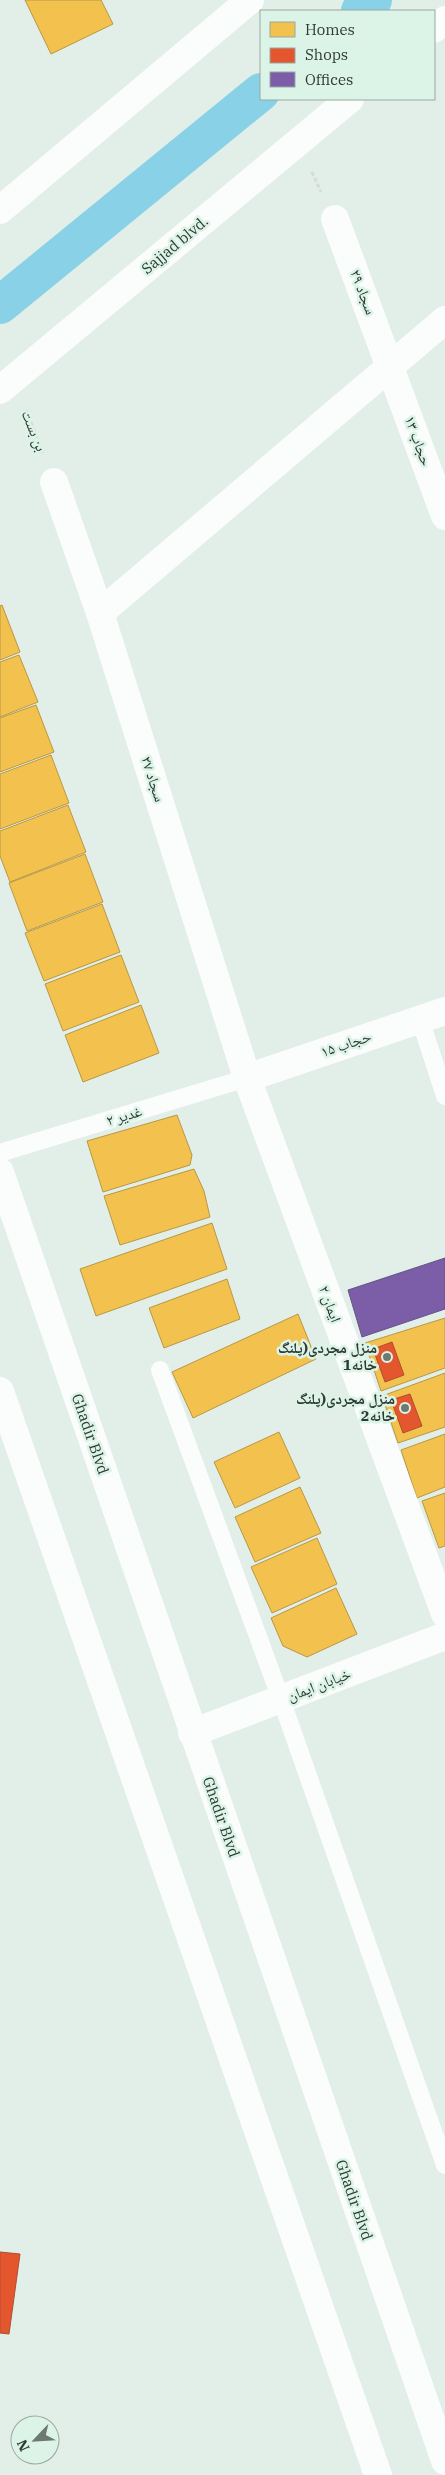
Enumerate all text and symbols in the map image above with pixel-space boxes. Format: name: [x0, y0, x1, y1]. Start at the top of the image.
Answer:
legend: [260, 10, 435, 100]
text: Homes: [305, 20, 355, 39]
text: Shops: [305, 45, 348, 64]
text: Offices: [305, 70, 353, 89]
street label: Sajjad blvd.: [137, 211, 212, 278]
street label: سجاد ۲۹: [346, 267, 381, 317]
street label: بن بست: [17, 407, 51, 455]
street label: حجاب ۱۳: [401, 413, 436, 469]
street label: سجاد ۲۷: [137, 754, 170, 804]
street label: حجاب ۱۵: [318, 1026, 374, 1061]
street label: غدیر ۲: [104, 1101, 144, 1130]
street label: ایمان ۲: [314, 1283, 346, 1325]
place label: منزل مجردی(پلنگ خانه1: [278, 1338, 377, 1374]
marker: منزل مجردی(پلنگ خانه1: [381, 1351, 393, 1363]
place label: منزل مجردی(پلنگ خانه2: [296, 1389, 395, 1425]
street label: Ghadir Blvd: [68, 1391, 113, 1477]
marker: منزل مجردی(پلنگ خانه2: [399, 1402, 411, 1414]
street label: خیابان ایمان: [284, 1664, 354, 1706]
street label: Ghadir Blvd: [199, 1774, 244, 1860]
street label: Ghadir Blvd: [332, 2157, 377, 2243]
north arrow: [10, 2415, 60, 2465]
text: N: [13, 2437, 34, 2454]

